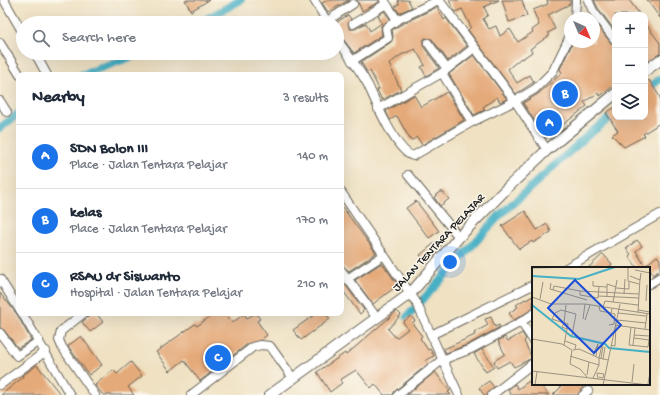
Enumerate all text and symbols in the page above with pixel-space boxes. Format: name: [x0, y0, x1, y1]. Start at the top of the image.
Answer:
north arrow: [564, 12, 600, 48]
map controls: [612, 12, 648, 120]
button: +: [612, 12, 648, 48]
search box: [16, 16, 344, 60]
icon: search: [30, 27, 52, 49]
text: Search here: [62, 29, 136, 47]
button: −: [612, 48, 648, 84]
pin: B: [552, 79, 578, 109]
button: layers: [612, 84, 648, 120]
text: Nearby: [32, 88, 85, 108]
text: 3 results: [283, 91, 328, 106]
pin: A: [536, 108, 562, 138]
text: SDN Bolon III: [70, 140, 148, 158]
text: A: [41, 149, 49, 164]
text: 140 m: [297, 149, 328, 164]
text: Place · Jalan Tentara Pelajar: [70, 158, 227, 173]
street label: JALAN TENTARA PELAJAR: [390, 191, 489, 295]
text: kelas: [70, 204, 102, 222]
text: B: [42, 213, 48, 228]
text: 170 m: [296, 213, 328, 228]
text: Place · Jalan Tentara Pelajar: [70, 222, 227, 237]
your location: [440, 252, 460, 272]
inset map: [532, 267, 650, 385]
text: RSAU dr Siswanto: [70, 268, 180, 286]
text: C: [41, 277, 49, 292]
text: 210 m: [297, 277, 328, 292]
text: Hospital · Jalan Tentara Pelajar: [70, 286, 242, 301]
pin: C: [205, 343, 231, 373]

